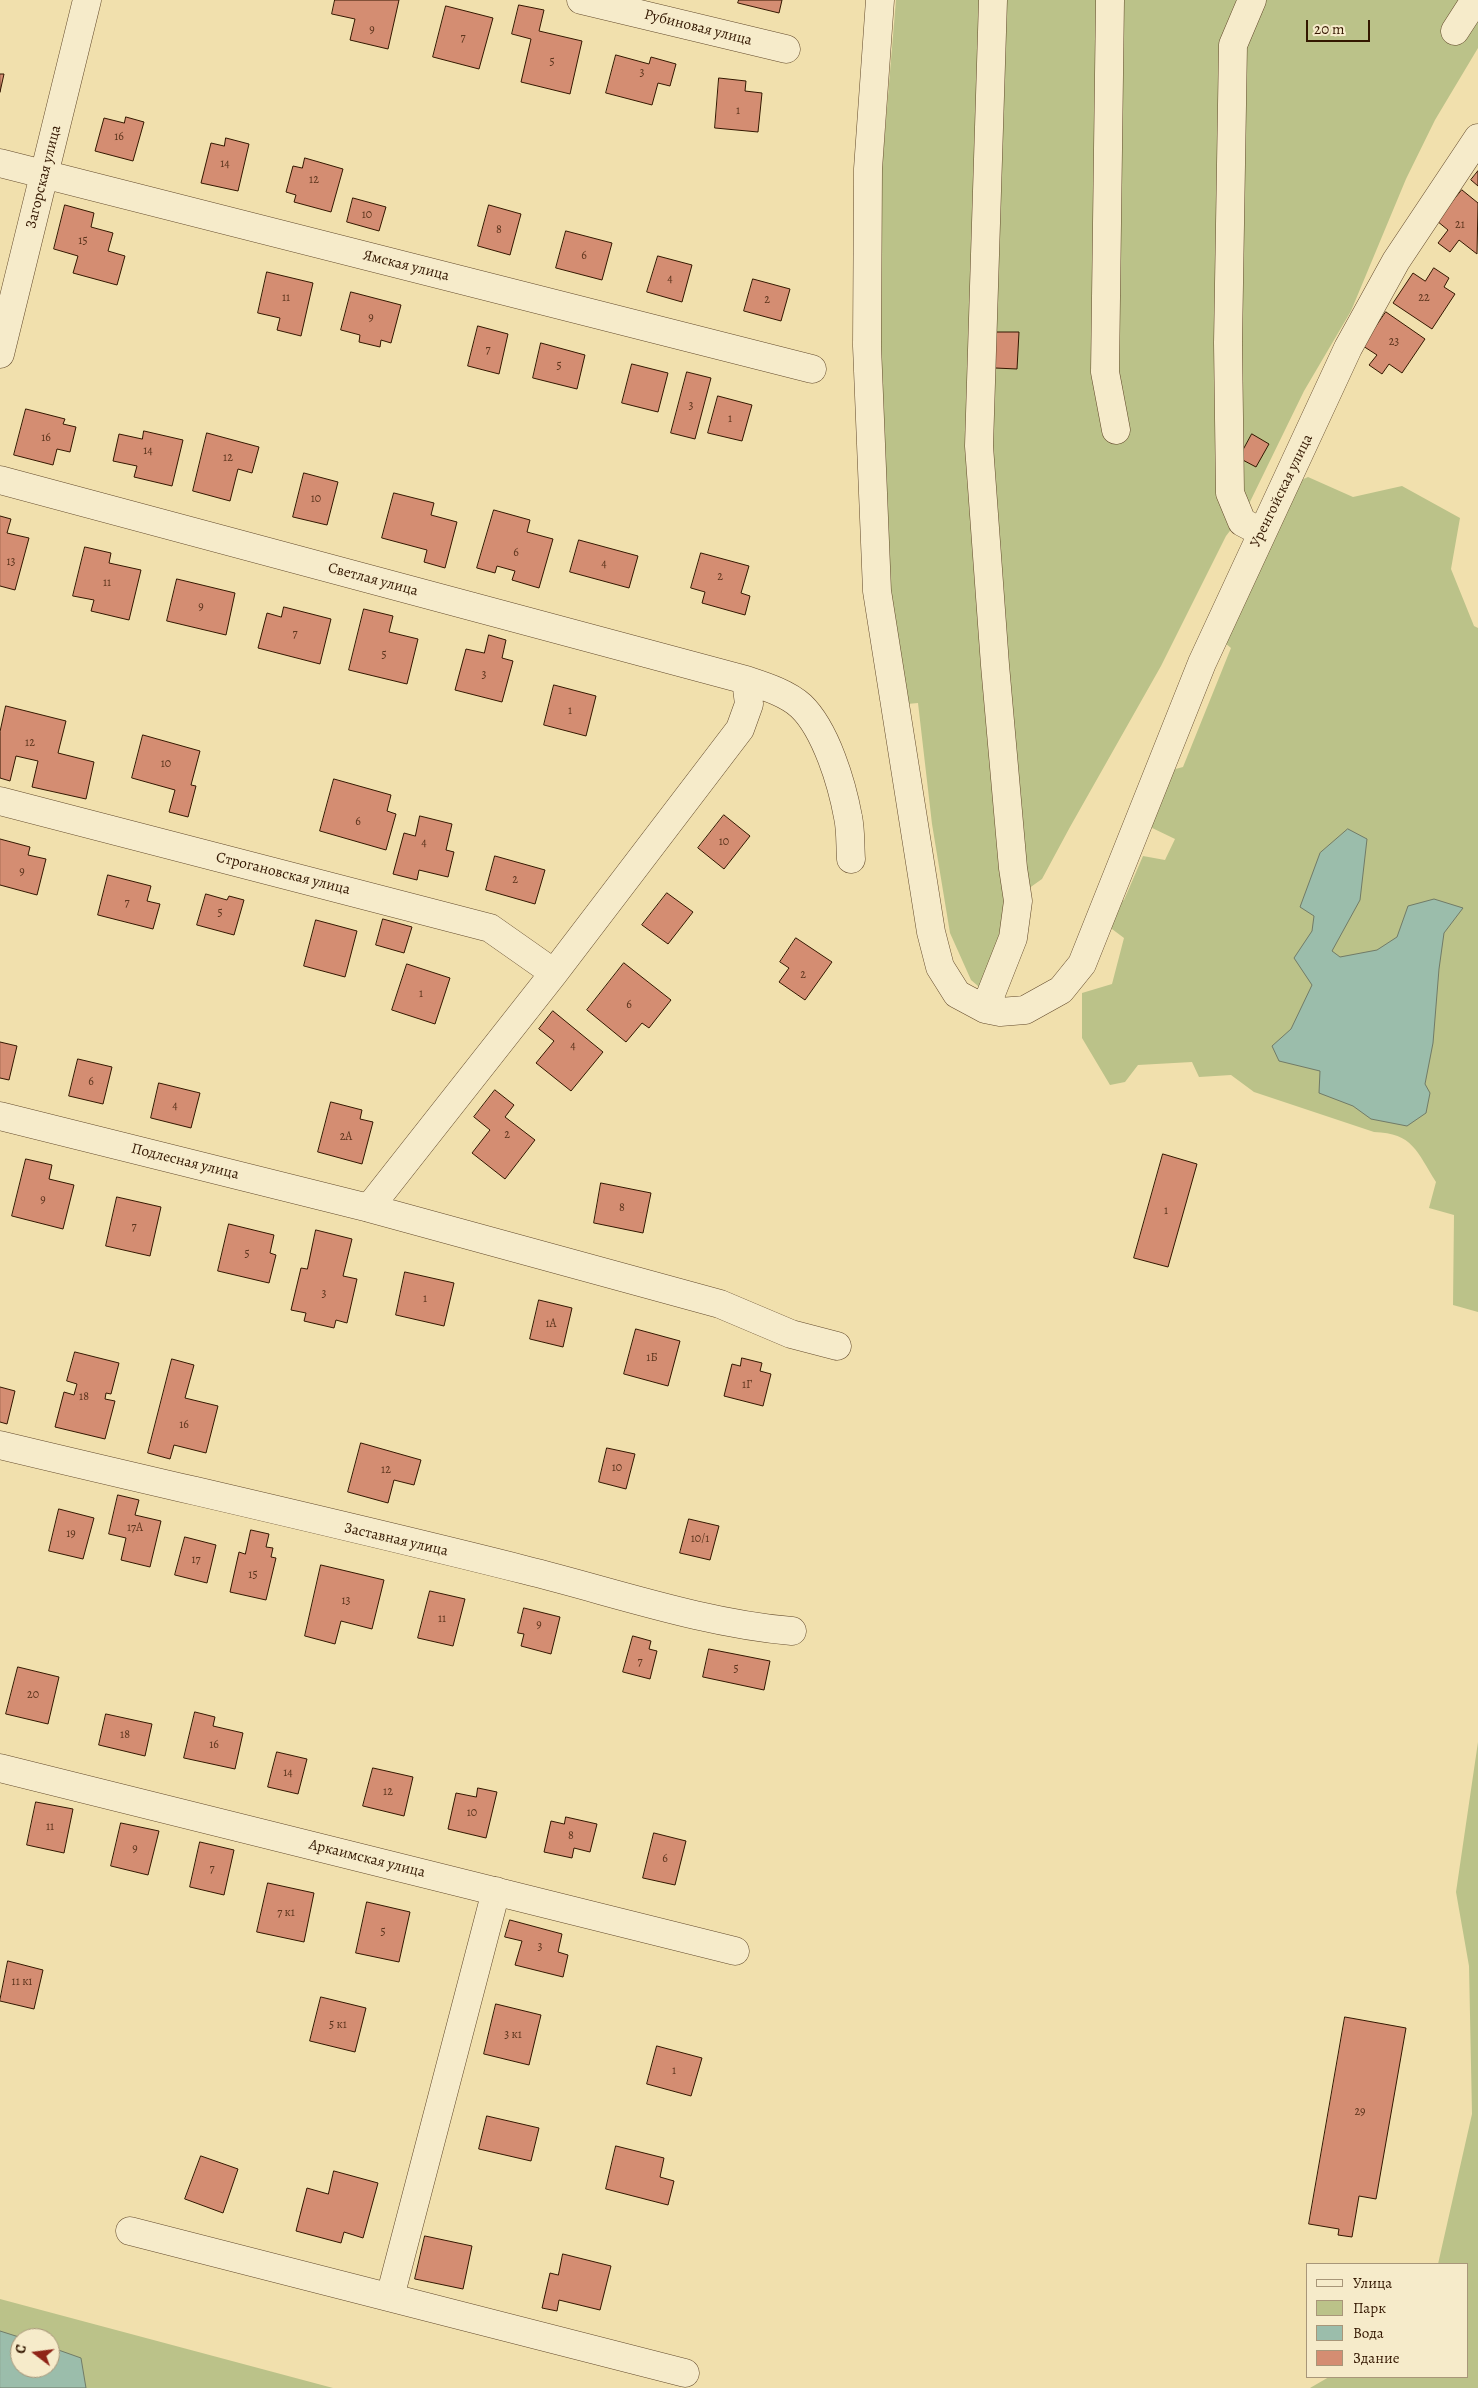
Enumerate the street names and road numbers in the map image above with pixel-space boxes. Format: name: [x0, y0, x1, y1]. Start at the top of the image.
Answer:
street label: Рубиновая улица: [642, 6, 754, 50]
street label: Загорская улица: [22, 123, 66, 231]
street label: Ямская улица: [361, 247, 451, 285]
street label: Уренгойская улица: [1247, 432, 1317, 550]
street label: Светлая улица: [326, 559, 420, 601]
street label: Строгановская улица: [214, 849, 352, 899]
street label: Подлесная улица: [129, 1140, 241, 1184]
street label: Заставная улица: [342, 1519, 450, 1561]
street label: Аркаимская улица: [307, 1836, 427, 1882]

